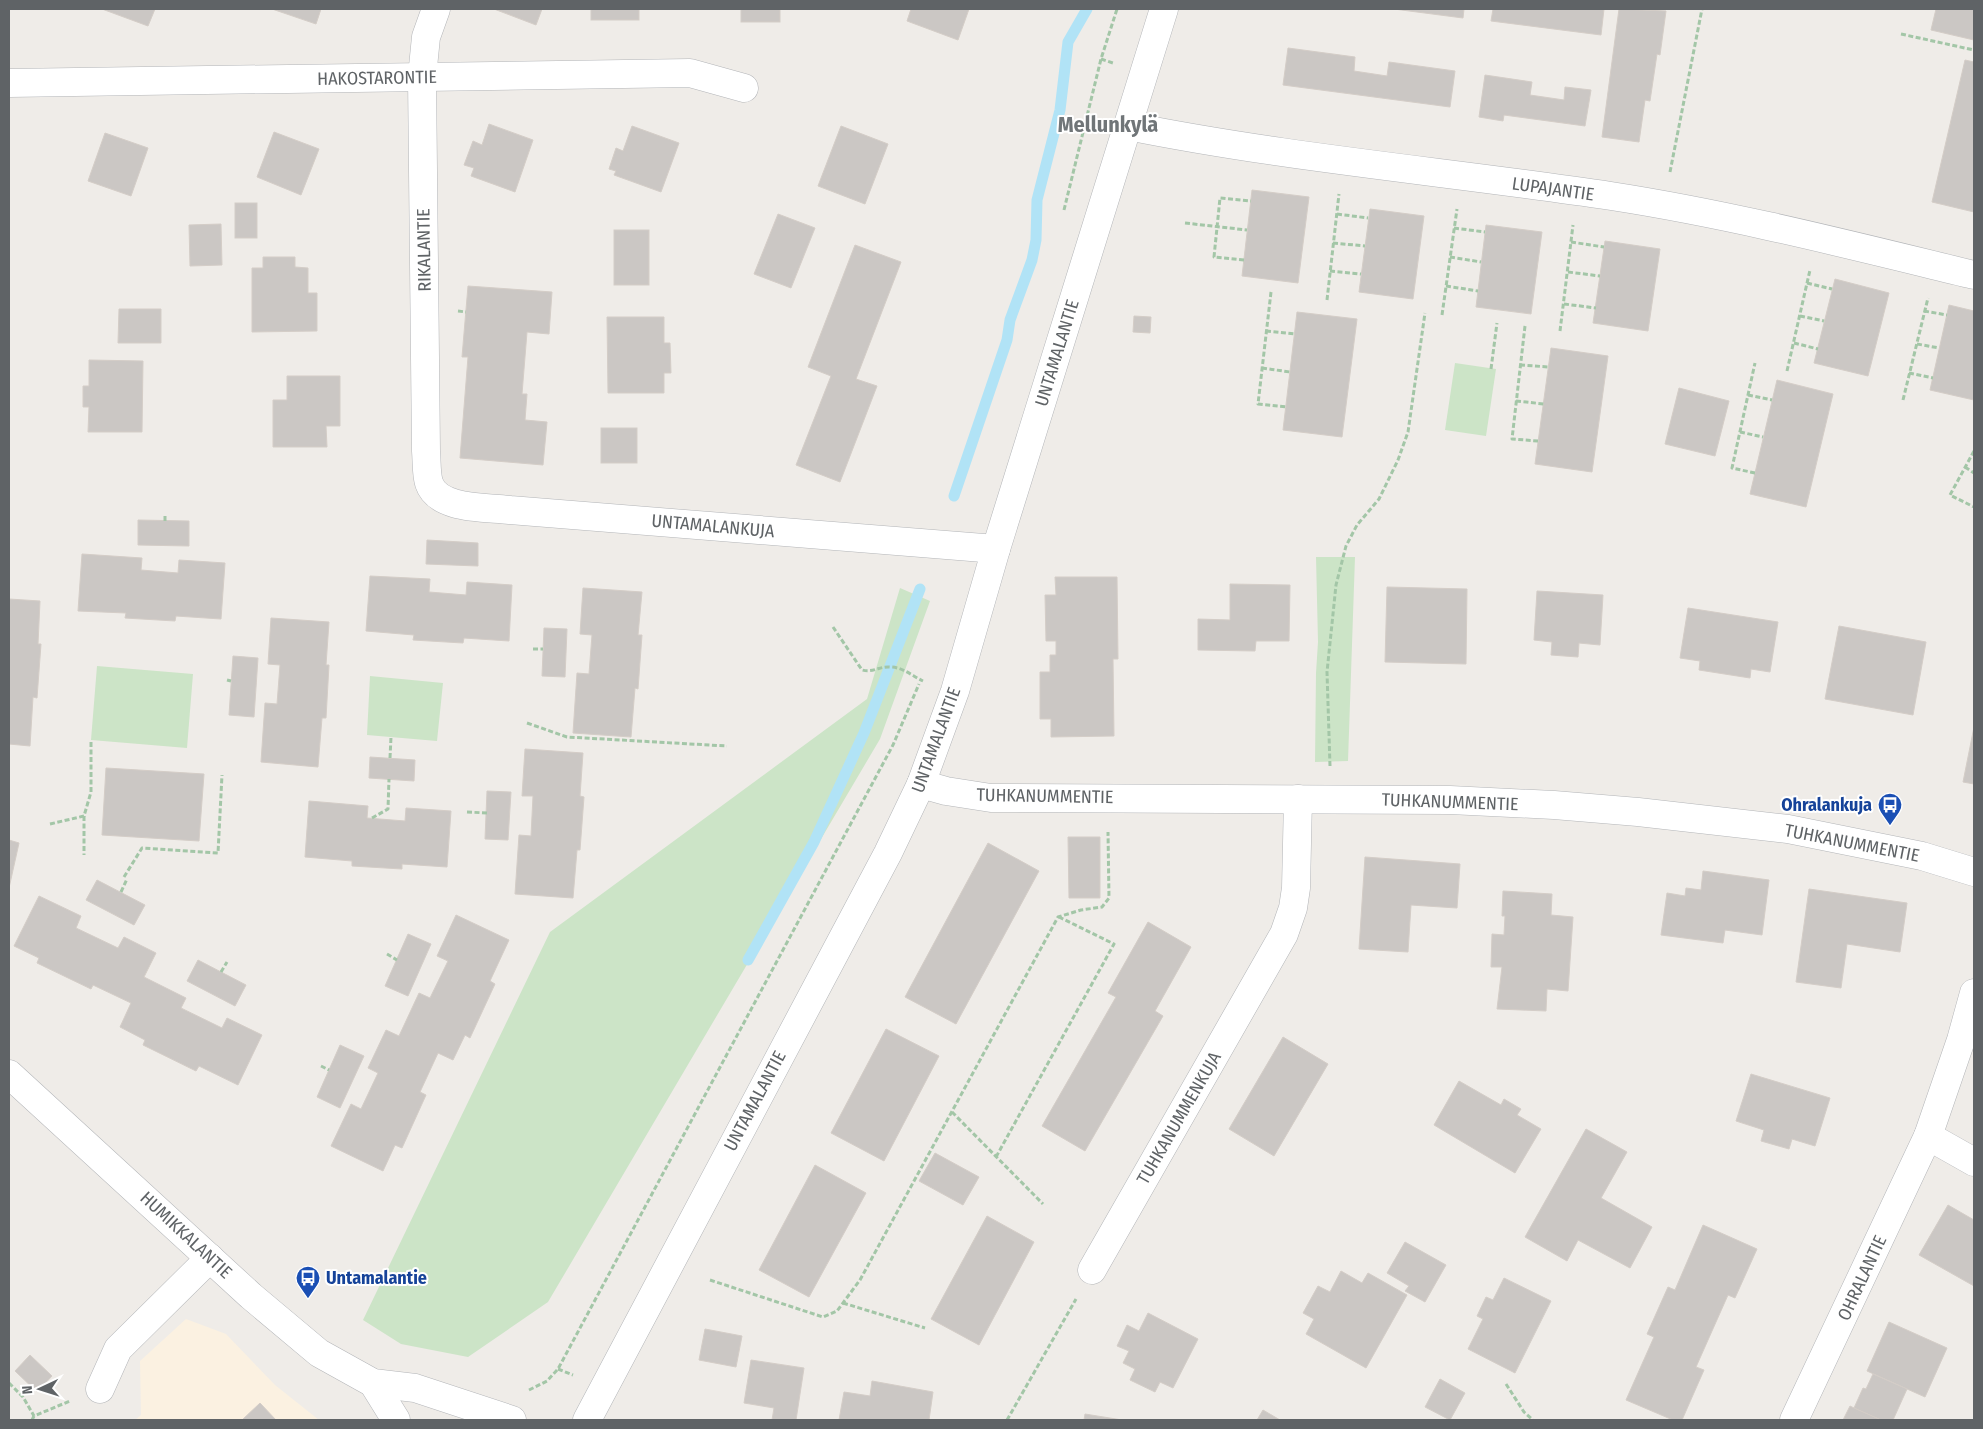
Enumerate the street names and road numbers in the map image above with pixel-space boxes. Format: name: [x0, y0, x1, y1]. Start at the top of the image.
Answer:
street label: HAKOSTARONTIE: [317, 66, 437, 90]
street label: LUPAJANTIE: [1510, 172, 1596, 206]
street label: RIKALANTIE: [412, 208, 436, 292]
street label: UNTAMALANTIE: [1030, 297, 1084, 409]
street label: UNTAMALANKUJA: [651, 510, 776, 542]
street label: UNTAMALANTIE: [907, 684, 965, 796]
street label: TUHKANUMMENTIE: [976, 784, 1114, 808]
street label: TUHKANUMMENTIE: [1381, 789, 1519, 815]
street label: TUHKANUMMENTIE: [1783, 819, 1921, 867]
street label: UNTAMALANTIE: [719, 1047, 791, 1155]
street label: TUHKANUMMENKUJA: [1132, 1047, 1226, 1188]
street label: HUMIKKALANTIE: [136, 1187, 236, 1283]
street label: OHRALANTIE: [1833, 1232, 1891, 1324]

